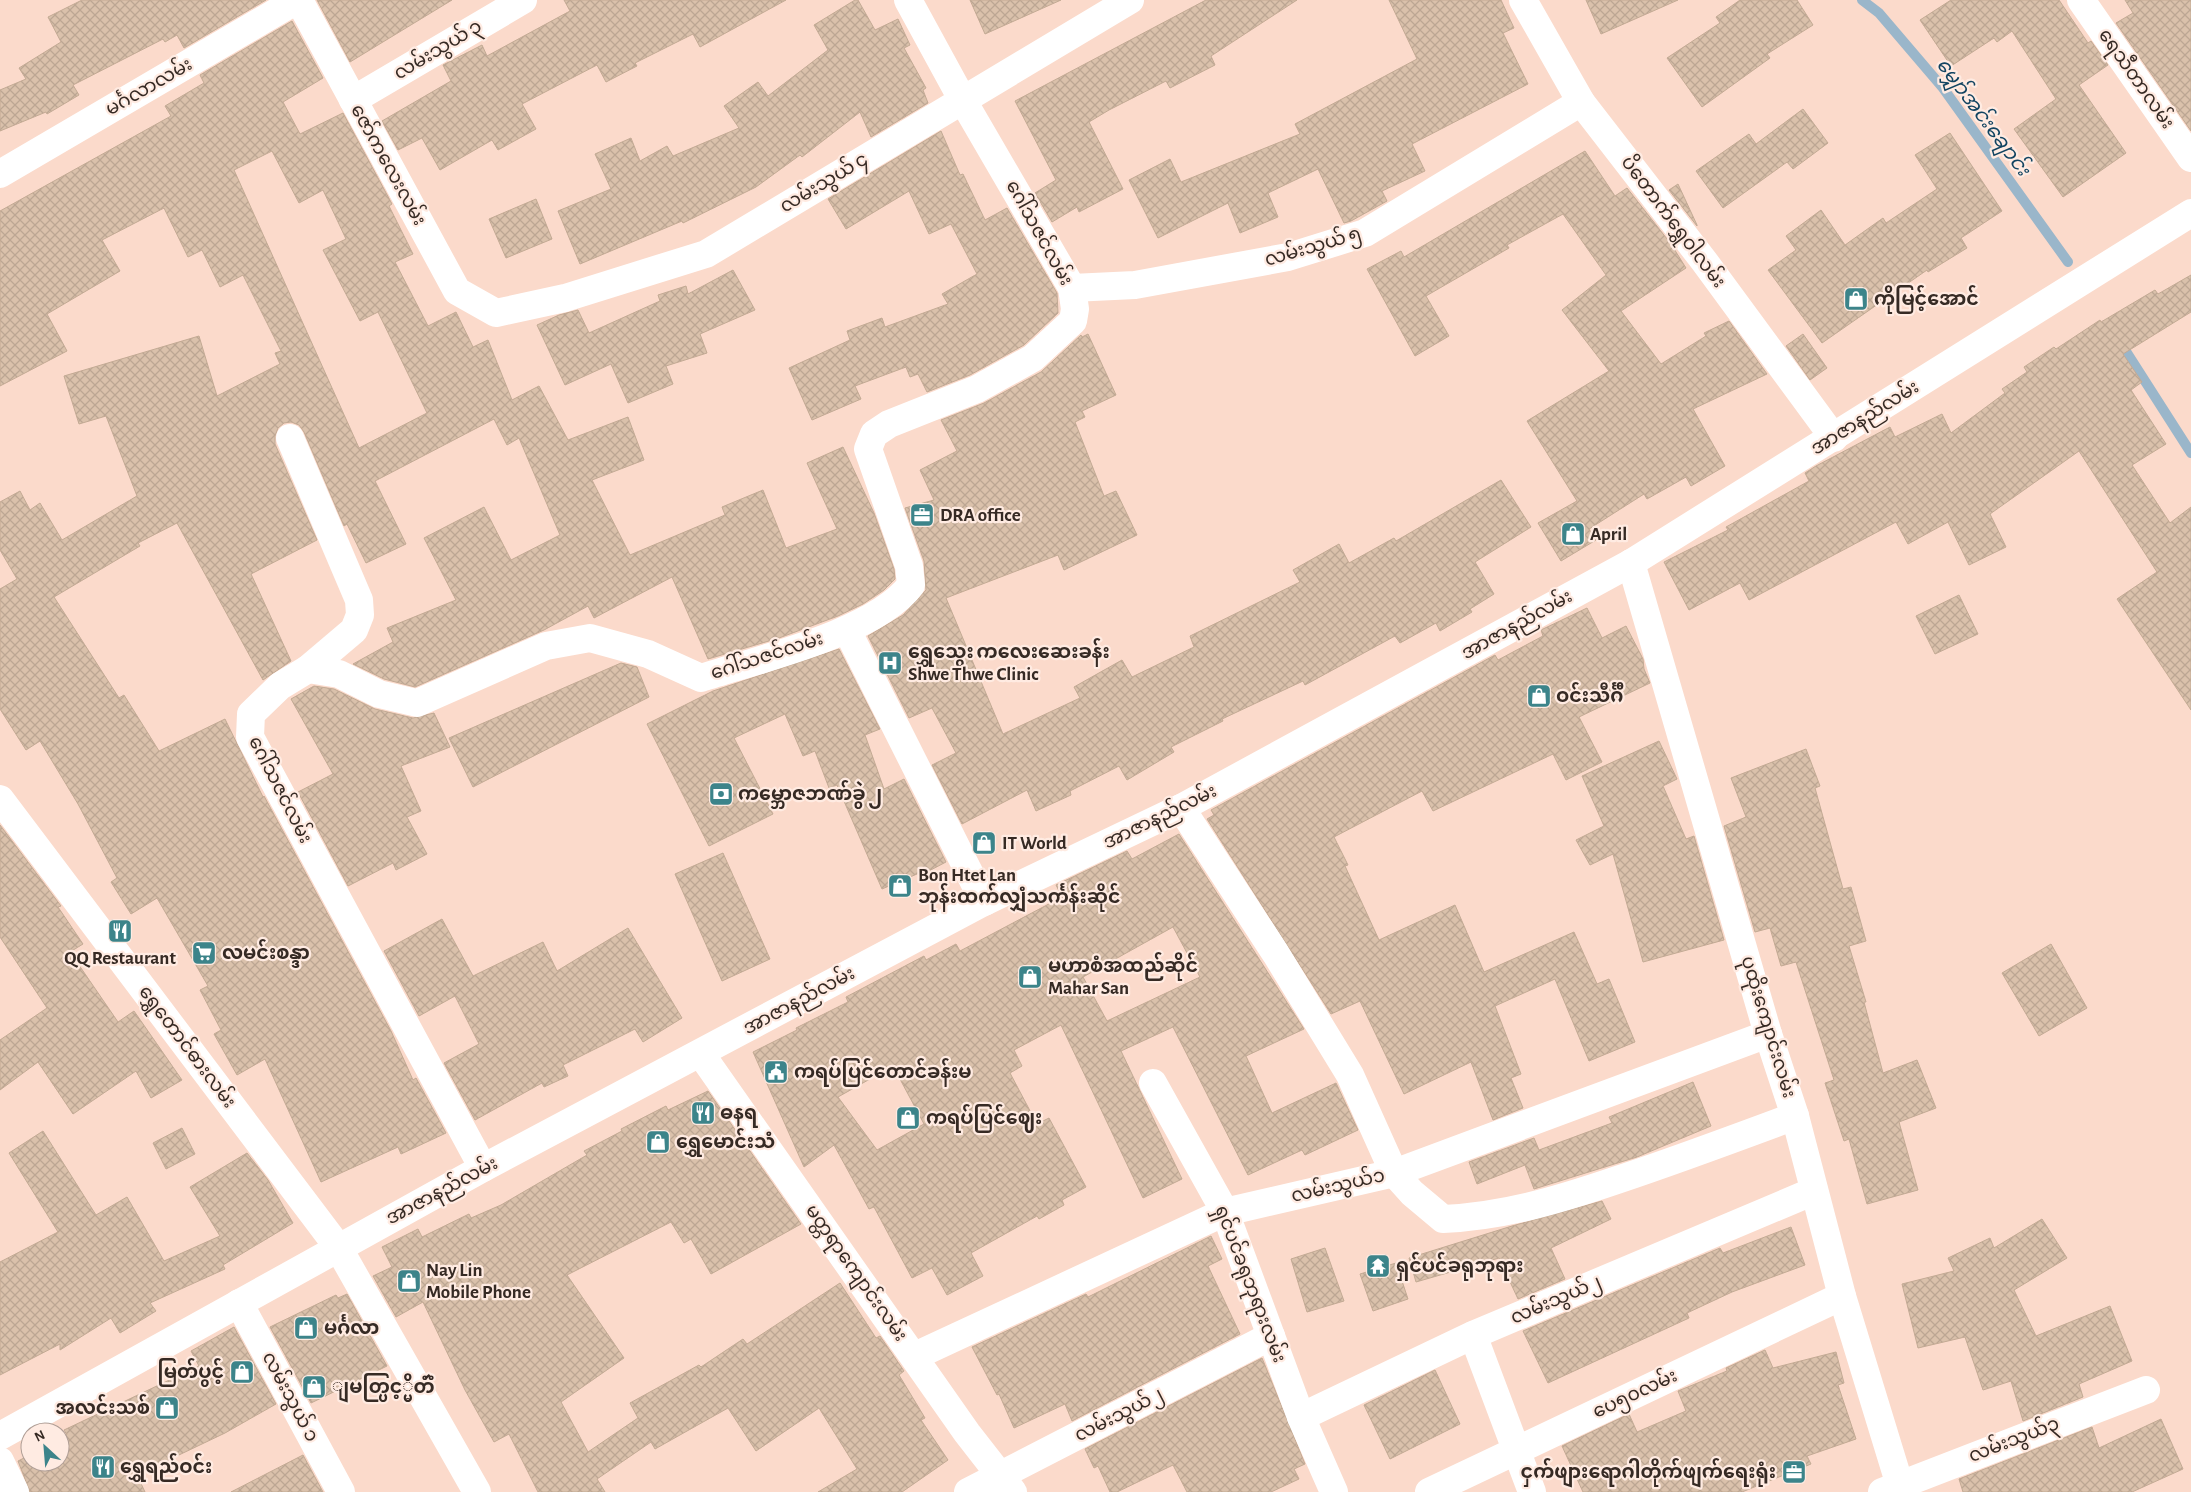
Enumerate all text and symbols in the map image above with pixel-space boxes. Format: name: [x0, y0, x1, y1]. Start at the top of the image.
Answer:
street label: လမ်းသွယ် ၃: [388, 11, 488, 88]
street label: ရေသီတာလမ်း: [2091, 22, 2182, 135]
street label: မင်္ဂလာလမ်း: [100, 49, 195, 119]
water label: မျှော်အင်းချောင်း: [1928, 51, 2038, 184]
street label: ဇော်ကလေးလမ်း: [347, 98, 434, 229]
street label: လမ်းသွယ် ၄: [774, 144, 874, 221]
street label: ပိတောက်ရွှေဝါလမ်း: [1613, 149, 1733, 294]
street label: ဂေါ်သဇင်လမ်း: [1002, 174, 1081, 289]
street label: လမ်းသွယ် ၅: [1261, 218, 1365, 275]
place label: ကိုမြင့်အောင်: [1874, 285, 1979, 314]
shop icon: ကိုမြင့်အောင်: [1843, 286, 1869, 312]
street label: အာဇာနည်လမ်း: [1805, 372, 1925, 463]
office icon: DRA office: [909, 502, 935, 528]
place label: DRA office: [940, 506, 1021, 525]
shop icon: April: [1560, 521, 1586, 547]
place label: April: [1590, 525, 1627, 544]
street label: အာဇာနည်လမ်း: [1456, 582, 1578, 668]
street label: ဂေါ်သဇင်လမ်း: [707, 623, 826, 683]
place label: ရွှေသွေး ကလေးဆေးခန်း Shwe Thwe Clinic: [908, 638, 1110, 684]
hospital icon: ရွှေသွေး ကလေးဆေးခန်း Shwe Thwe Clinic: [877, 650, 903, 676]
place label: ဝင်းသီင်္ဂီ: [1556, 682, 1624, 706]
shop icon: ဝင်းသီင်္ဂီ: [1526, 683, 1552, 709]
street label: ဂေါ်သဇင်လမ်း: [245, 731, 320, 846]
street label: အာဇာနည်လမ်း: [1098, 776, 1222, 857]
place label: ကမ္ဘောဇဘဏ်ခွဲ ၂: [738, 780, 882, 809]
bank icon: ကမ္ဘောဇဘဏ်ခွဲ ၂: [708, 781, 734, 807]
shop icon: IT World: [971, 830, 997, 856]
place label: IT World: [1002, 834, 1067, 853]
place label: Bon Htet Lan ဘုန်းထက်လျှံသင်္ကန်းဆိုင်: [918, 866, 1120, 912]
shop icon: Bon Htet Lan ဘုန်းထက်လျှံသင်္ကန်းဆိုင်: [887, 873, 913, 899]
restaurant icon: QQ Restaurant: [107, 918, 133, 944]
place label: လမင်းစန္ဒာ: [222, 939, 310, 968]
supermarket icon: လမင်းစန္ဒာ: [191, 940, 217, 966]
place label: QQ Restaurant: [64, 949, 176, 968]
place label: မဟာစံအထည်ဆိုင် Mahar San: [1048, 952, 1198, 998]
street label: ပုထိုးကျောင်းလမ်း: [1732, 952, 1804, 1102]
street label: အာဇာနည်လမ်း: [737, 958, 860, 1043]
shop icon: မဟာစံအထည်ဆိုင် Mahar San: [1017, 964, 1043, 990]
street label: ရွှေတောင်ဓားလမ်း: [131, 979, 244, 1115]
place label: ကရပ်ပြင်တောင်ခန်းမ: [794, 1058, 972, 1087]
public building icon: ကရပ်ပြင်တောင်ခန်းမ: [763, 1059, 789, 1085]
restaurant icon: ဓနရ: [690, 1100, 716, 1126]
place label: ဓနရ: [720, 1104, 758, 1128]
place label: ကရပ်ပြင်ဈေး: [926, 1104, 1042, 1133]
shop icon: ကရပ်ပြင်ဈေး: [895, 1105, 921, 1131]
place label: ရွှေမောင်းသံ: [676, 1128, 775, 1157]
shop icon: ရွှေမောင်းသံ: [645, 1129, 671, 1155]
street label: အာဇာနည်လမ်း: [380, 1148, 503, 1233]
street label: လမ်းသွယ်၁: [1288, 1160, 1388, 1211]
street label: မတ္တရာကျောင်းလမ်း: [798, 1198, 915, 1348]
street label: ရှင်ပင်ခရုဘုရားလမ်း: [1206, 1201, 1294, 1367]
place label: ရှင်ပင်ခရုဘုရား: [1396, 1252, 1524, 1281]
temple icon: ရှင်ပင်ခရုဘုရား: [1365, 1253, 1391, 1279]
place label: Nay Lin Mobile Phone: [426, 1261, 531, 1302]
street label: လမ်းသွယ်၂: [1506, 1267, 1606, 1332]
shop icon: Nay Lin Mobile Phone: [396, 1268, 422, 1294]
place label: မင်္ဂလာ: [324, 1314, 379, 1338]
shop icon: မင်္ဂလာ: [293, 1315, 319, 1341]
street label: လမ်းသွယ် ၁: [254, 1346, 327, 1447]
place label: မြတ်ပွင့်: [158, 1358, 224, 1387]
shop icon: မြတ်ပွင့်: [229, 1359, 255, 1385]
street label: ပေ၅၀လမ်း: [1587, 1361, 1682, 1426]
place label: ျမတ္ပြင့္မိတၱဴ: [332, 1373, 435, 1403]
shop icon: ျမတ္ပြင့္မိတၱဴ: [301, 1374, 327, 1400]
street label: လမ်းသွယ်၂: [1069, 1379, 1169, 1450]
place label: အလင်းသစ်: [55, 1394, 150, 1418]
shop icon: အလင်းသစ်: [154, 1395, 180, 1421]
street label: လမ်းသွယ်၃: [1964, 1408, 2064, 1471]
north arrow: [20, 1422, 70, 1472]
text: N: [32, 1428, 47, 1445]
place label: ရွှေရည်ဝင်း: [120, 1453, 212, 1482]
restaurant icon: ရွှေရည်ဝင်း: [90, 1454, 116, 1480]
place label: ငှက်ဖျားရောဂါတိုက်ဖျက်ရေးရုံး: [1521, 1458, 1776, 1488]
office icon: ငှက်ဖျားရောဂါတိုက်ဖျက်ရေးရုံး: [1781, 1459, 1807, 1485]

